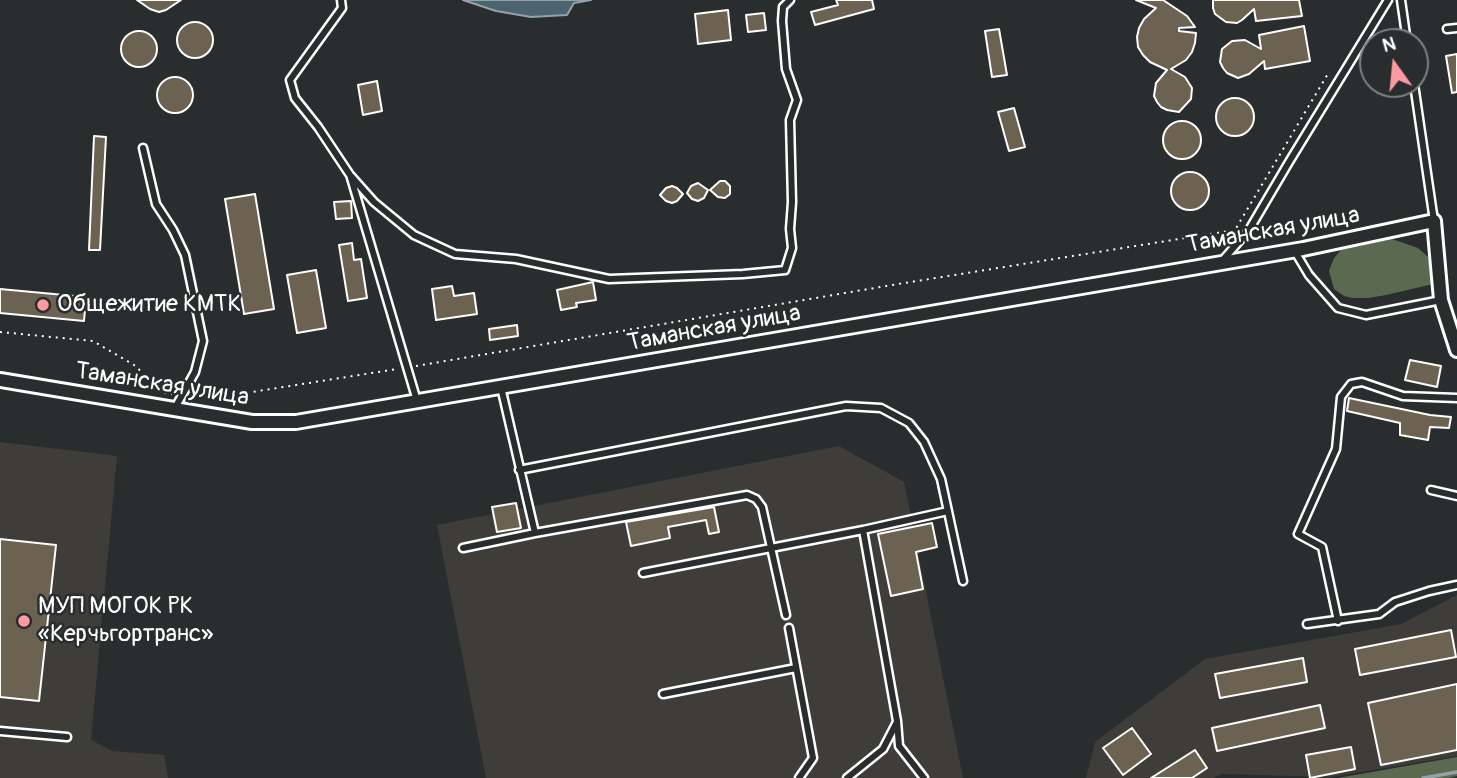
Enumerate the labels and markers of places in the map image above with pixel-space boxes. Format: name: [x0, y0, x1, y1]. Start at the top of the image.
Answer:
place label: Общежитие КМТК: [57, 291, 241, 319]
marker: Общежитие КМТК: [35, 297, 51, 313]
place label: МУП МОГОК РК «Керчьгортранс»: [38, 593, 213, 649]
marker: МУП МОГОК РК «Керчьгортранс»: [16, 613, 32, 629]

